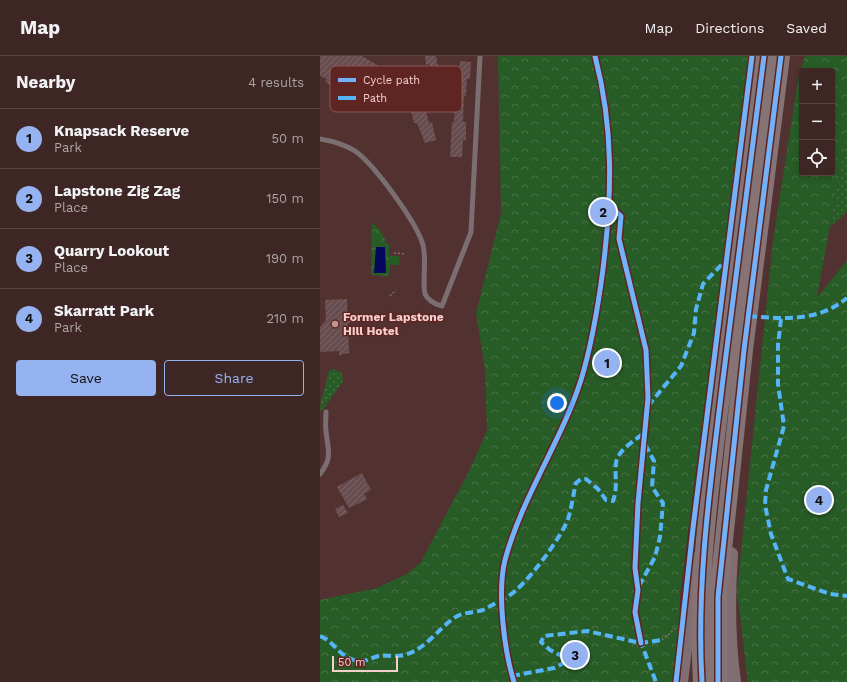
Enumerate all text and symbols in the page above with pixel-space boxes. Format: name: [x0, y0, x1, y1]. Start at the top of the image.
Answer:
text: Map: [20, 16, 60, 39]
text: Map: [645, 20, 673, 36]
text: Directions: [695, 20, 764, 36]
text: Saved: [786, 20, 827, 36]
legend: [330, 66, 462, 112]
map controls: [799, 68, 835, 176]
button: +: [799, 68, 835, 104]
text: Nearby: [16, 72, 75, 92]
text: Cycle path: [363, 74, 420, 87]
text: 4 results: [248, 75, 304, 90]
text: Path: [363, 92, 387, 105]
button: −: [799, 104, 835, 140]
text: Knapsack Reserve: [54, 122, 189, 140]
text: 1: [26, 131, 32, 146]
text: 50 m: [272, 131, 304, 146]
text: Park: [54, 140, 82, 155]
button: locate: [799, 140, 835, 176]
text: Lapstone Zig Zag: [54, 182, 180, 200]
text: 2: [25, 191, 33, 206]
text: 150 m: [266, 191, 304, 206]
pin: 2: [590, 197, 616, 227]
text: Place: [54, 200, 88, 215]
text: Quarry Lookout: [54, 242, 169, 260]
text: 3: [25, 251, 33, 266]
text: 190 m: [266, 251, 304, 266]
text: Place: [54, 260, 88, 275]
text: Skarratt Park: [54, 302, 154, 320]
place label: Former Lapstone Hill Hotel: [343, 310, 444, 338]
text: 4: [25, 311, 33, 326]
text: 210 m: [266, 311, 304, 326]
marker: Former Lapstone Hill Hotel: [330, 319, 340, 329]
text: Park: [54, 320, 82, 335]
pin: 1: [594, 348, 620, 378]
button: Save: [16, 360, 156, 396]
button: Share: [164, 360, 304, 396]
your location: [547, 393, 567, 413]
pin: 4: [806, 485, 832, 515]
pin: 3: [562, 640, 588, 670]
scale bar: [332, 654, 398, 673]
text: 50 m: [338, 656, 365, 669]

